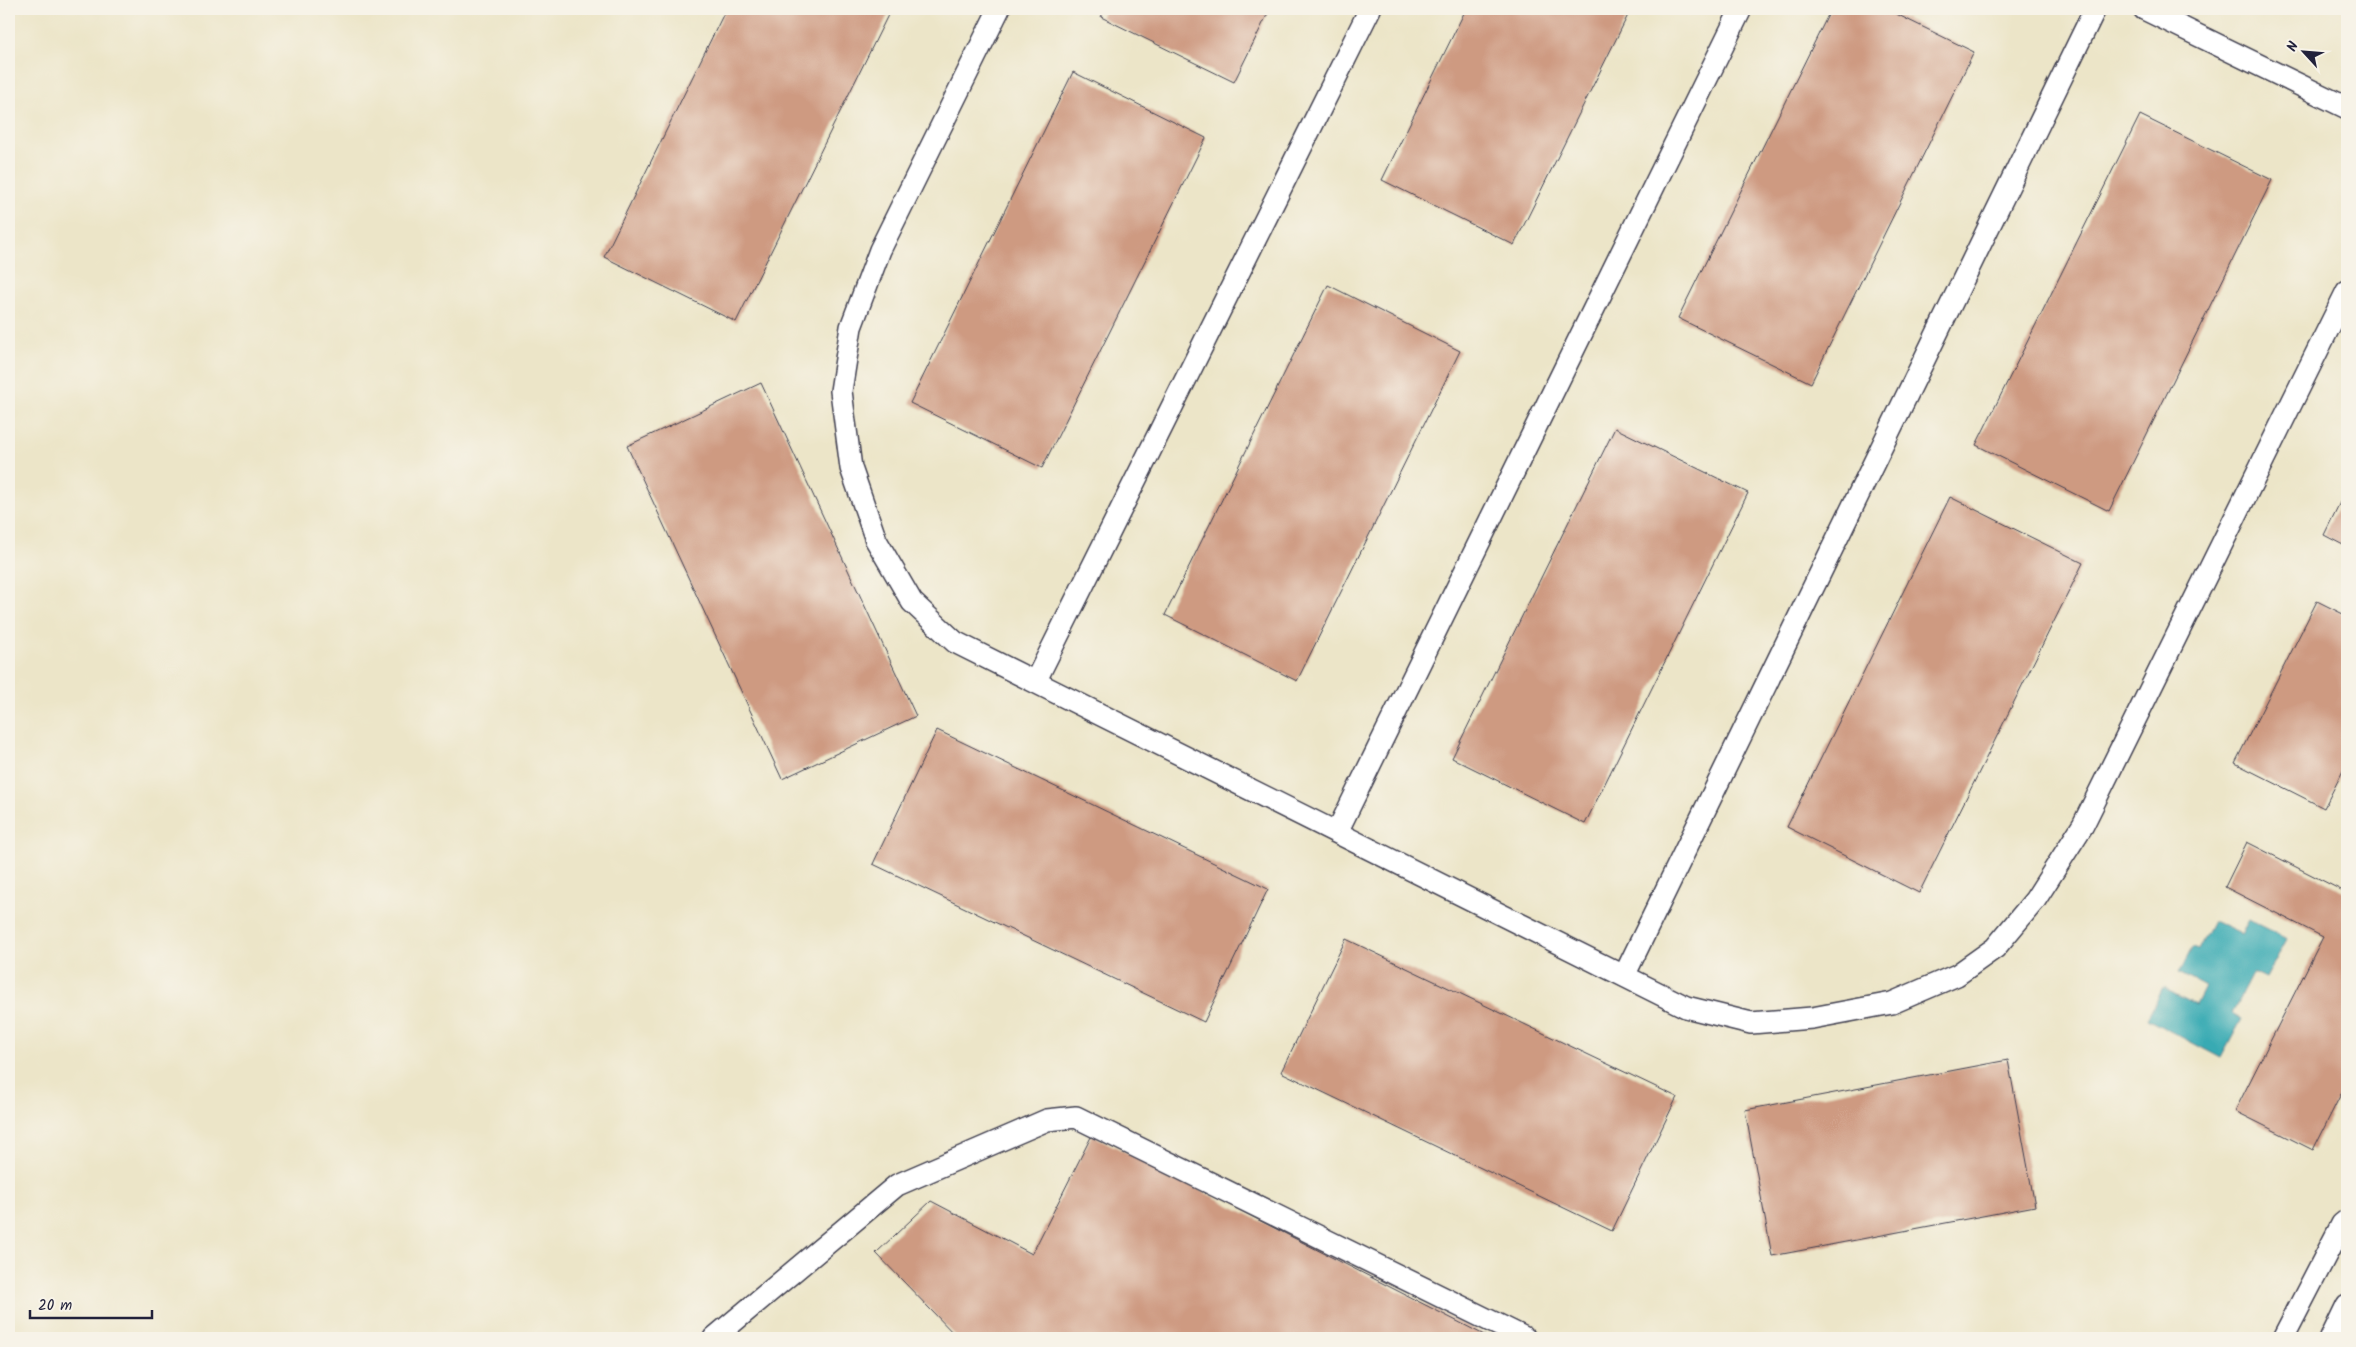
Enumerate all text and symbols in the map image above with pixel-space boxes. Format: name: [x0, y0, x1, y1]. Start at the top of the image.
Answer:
north arrow: [2278, 28, 2328, 78]
text: N: [2281, 38, 2305, 56]
scale bar: [30, 1287, 152, 1319]
text: 20 m: [38, 1294, 72, 1318]

